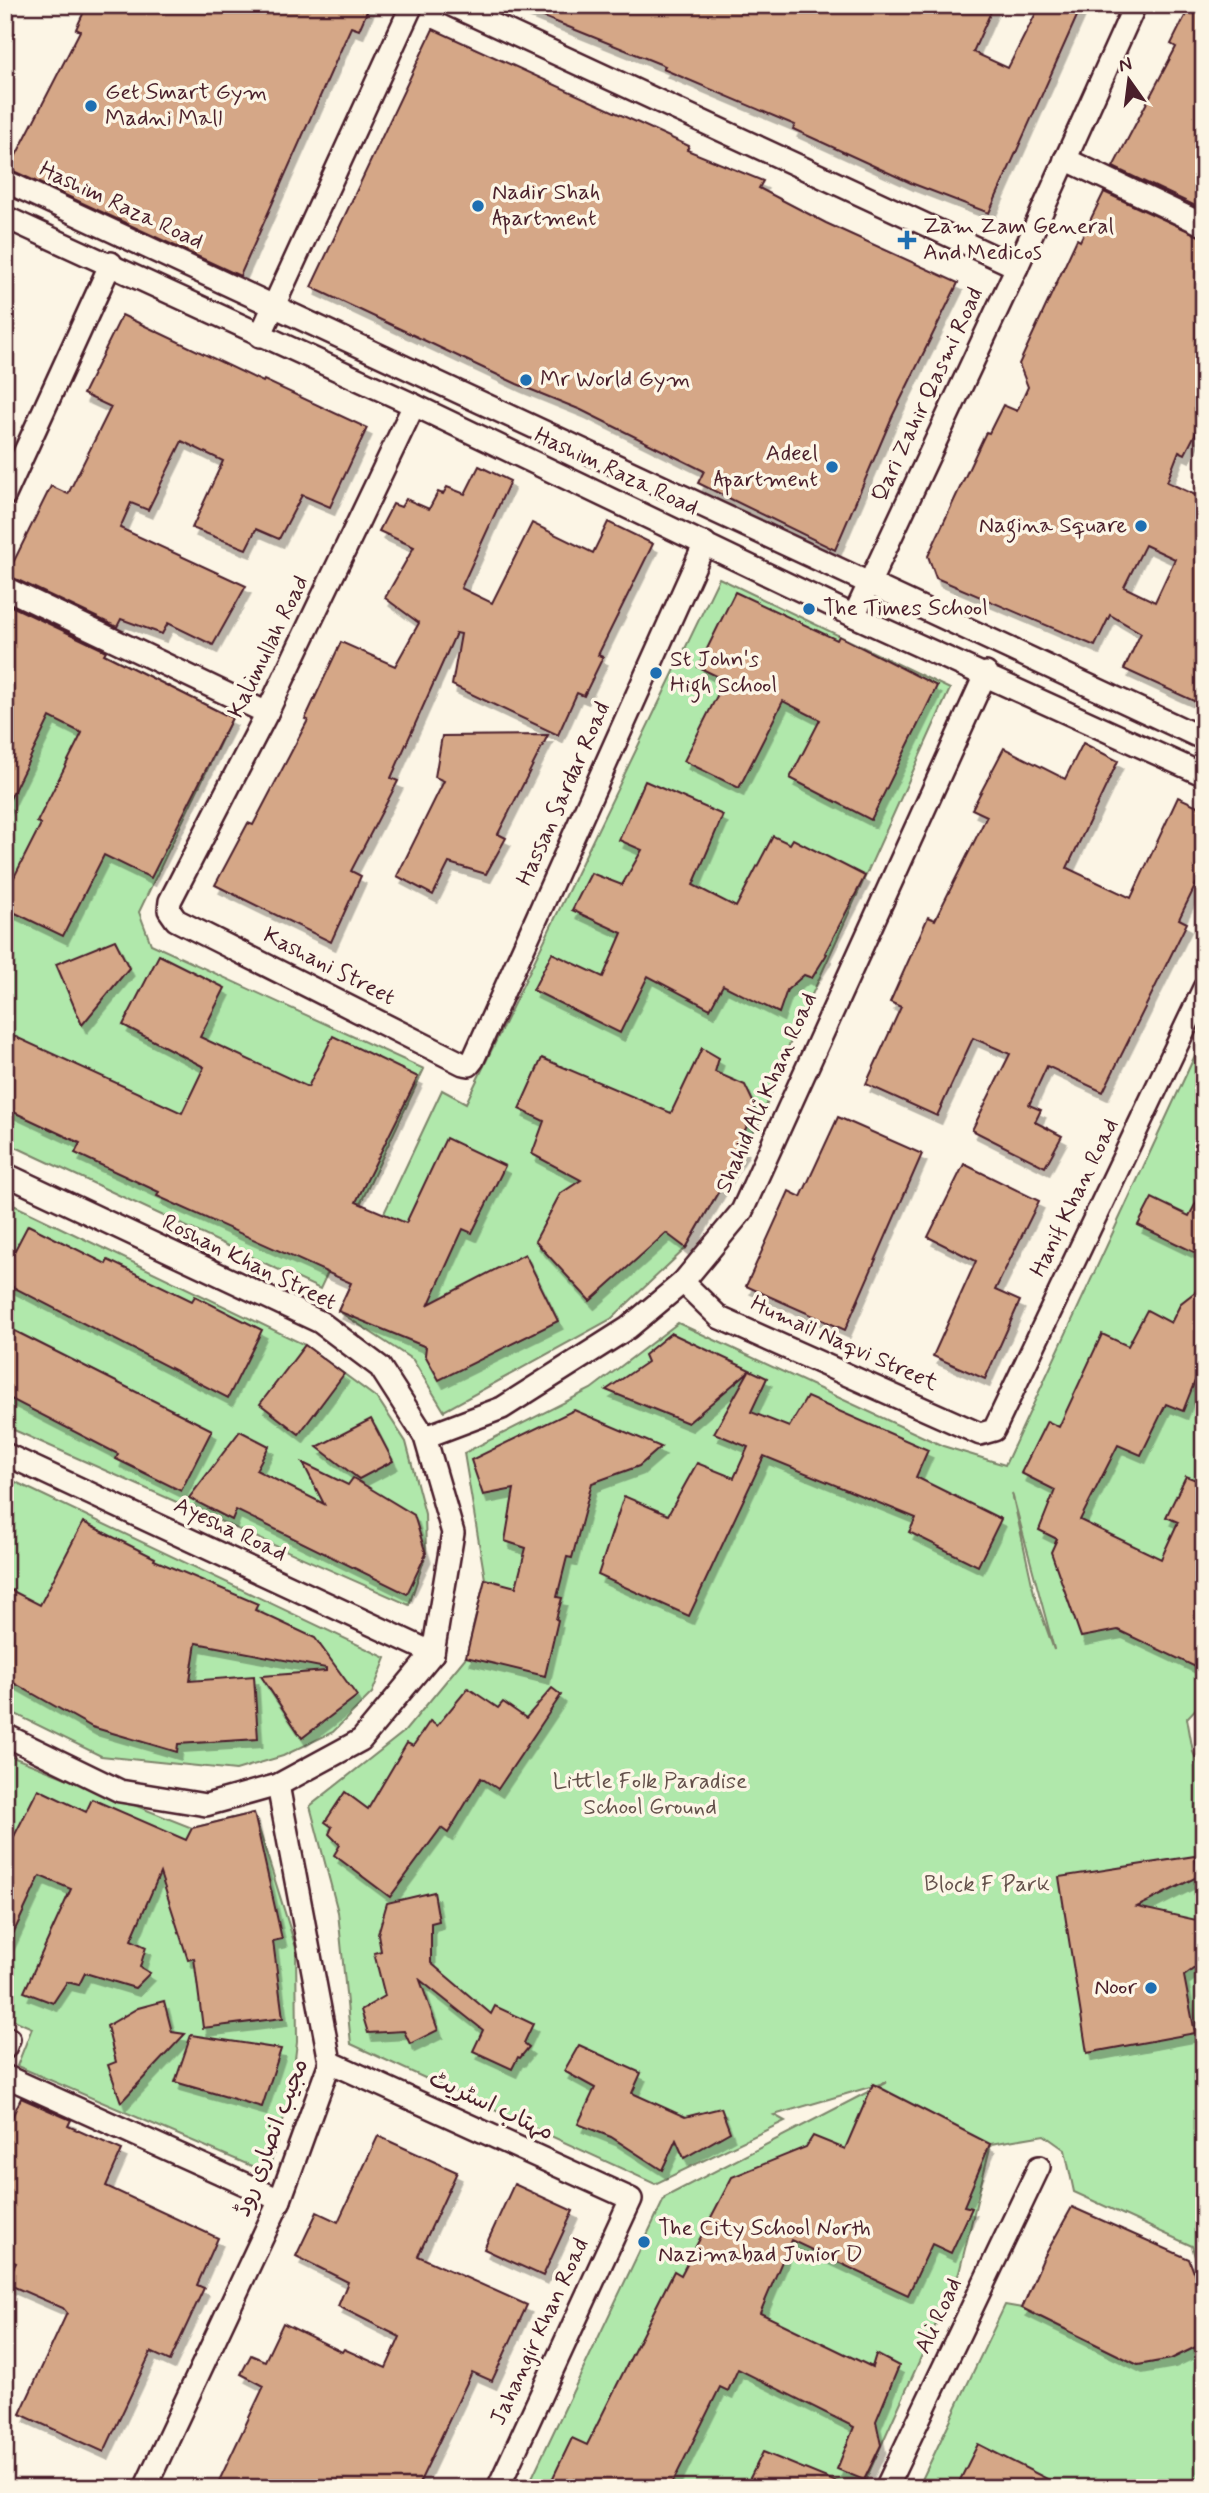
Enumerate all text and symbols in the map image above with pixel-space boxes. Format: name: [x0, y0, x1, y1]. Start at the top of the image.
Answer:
north arrow: [1094, 46, 1164, 116]
text: N: [1116, 51, 1134, 79]
place label: Get Smart Gym Madni Mall: [105, 78, 267, 134]
marker: Get Smart Gym Madni Mall: [83, 98, 99, 114]
street label: Hashim Raza Road: [34, 155, 208, 257]
place label: Nadir Shah Apartment: [492, 178, 601, 235]
marker: Nadir Shah Apartment: [470, 198, 486, 214]
place label: Zam Zam General And Medicos: [923, 212, 1114, 268]
marker: Zam Zam General And Medicos: [897, 230, 917, 250]
street label: Qari Zahir Qasmi Road: [865, 283, 991, 507]
place label: Mr World Gym: [540, 365, 690, 395]
marker: Mr World Gym: [518, 372, 534, 388]
street label: Hashim Raza Road: [529, 421, 703, 523]
place label: Adeel Apartment: [713, 439, 818, 496]
marker: Adeel Apartment: [824, 459, 840, 475]
place label: Nagina Square: [979, 511, 1127, 543]
marker: Nagina Square: [1133, 518, 1149, 534]
street label: Kalimullah Road: [222, 571, 316, 723]
place label: The Times School: [823, 594, 988, 624]
marker: The Times School: [801, 601, 817, 617]
place label: St John's High School: [670, 645, 777, 703]
marker: St John's High School: [648, 665, 664, 681]
street label: Hassan Sardar Road: [510, 697, 618, 891]
street label: Kashani Street: [258, 921, 400, 1013]
street label: Shahid Ali Khan Road: [709, 988, 825, 1198]
street label: Hanif Khan Road: [1024, 1114, 1126, 1282]
street label: Roshan Khan Street: [157, 1208, 341, 1318]
street label: Humail Naqvi Street: [745, 1289, 943, 1399]
street label: Ayesha Road: [169, 1491, 291, 1569]
park label: Little Folk Paradise School Ground: [553, 1767, 747, 1823]
park label: Block F Park: [924, 1870, 1050, 1900]
place label: Noor: [1094, 1973, 1137, 2003]
marker: Noor: [1143, 1980, 1159, 1996]
street label: مجیب انصاری روڈ: [228, 2055, 316, 2221]
street label: مہتاب اسٹریٹ: [424, 2064, 558, 2148]
place label: The City School North Nazimabad Junior D: [658, 2214, 871, 2270]
street label: Jahangir Khan Road: [483, 2234, 597, 2430]
marker: The City School North Nazimabad Junior D: [636, 2234, 652, 2250]
street label: Ali Road: [908, 2273, 970, 2359]

